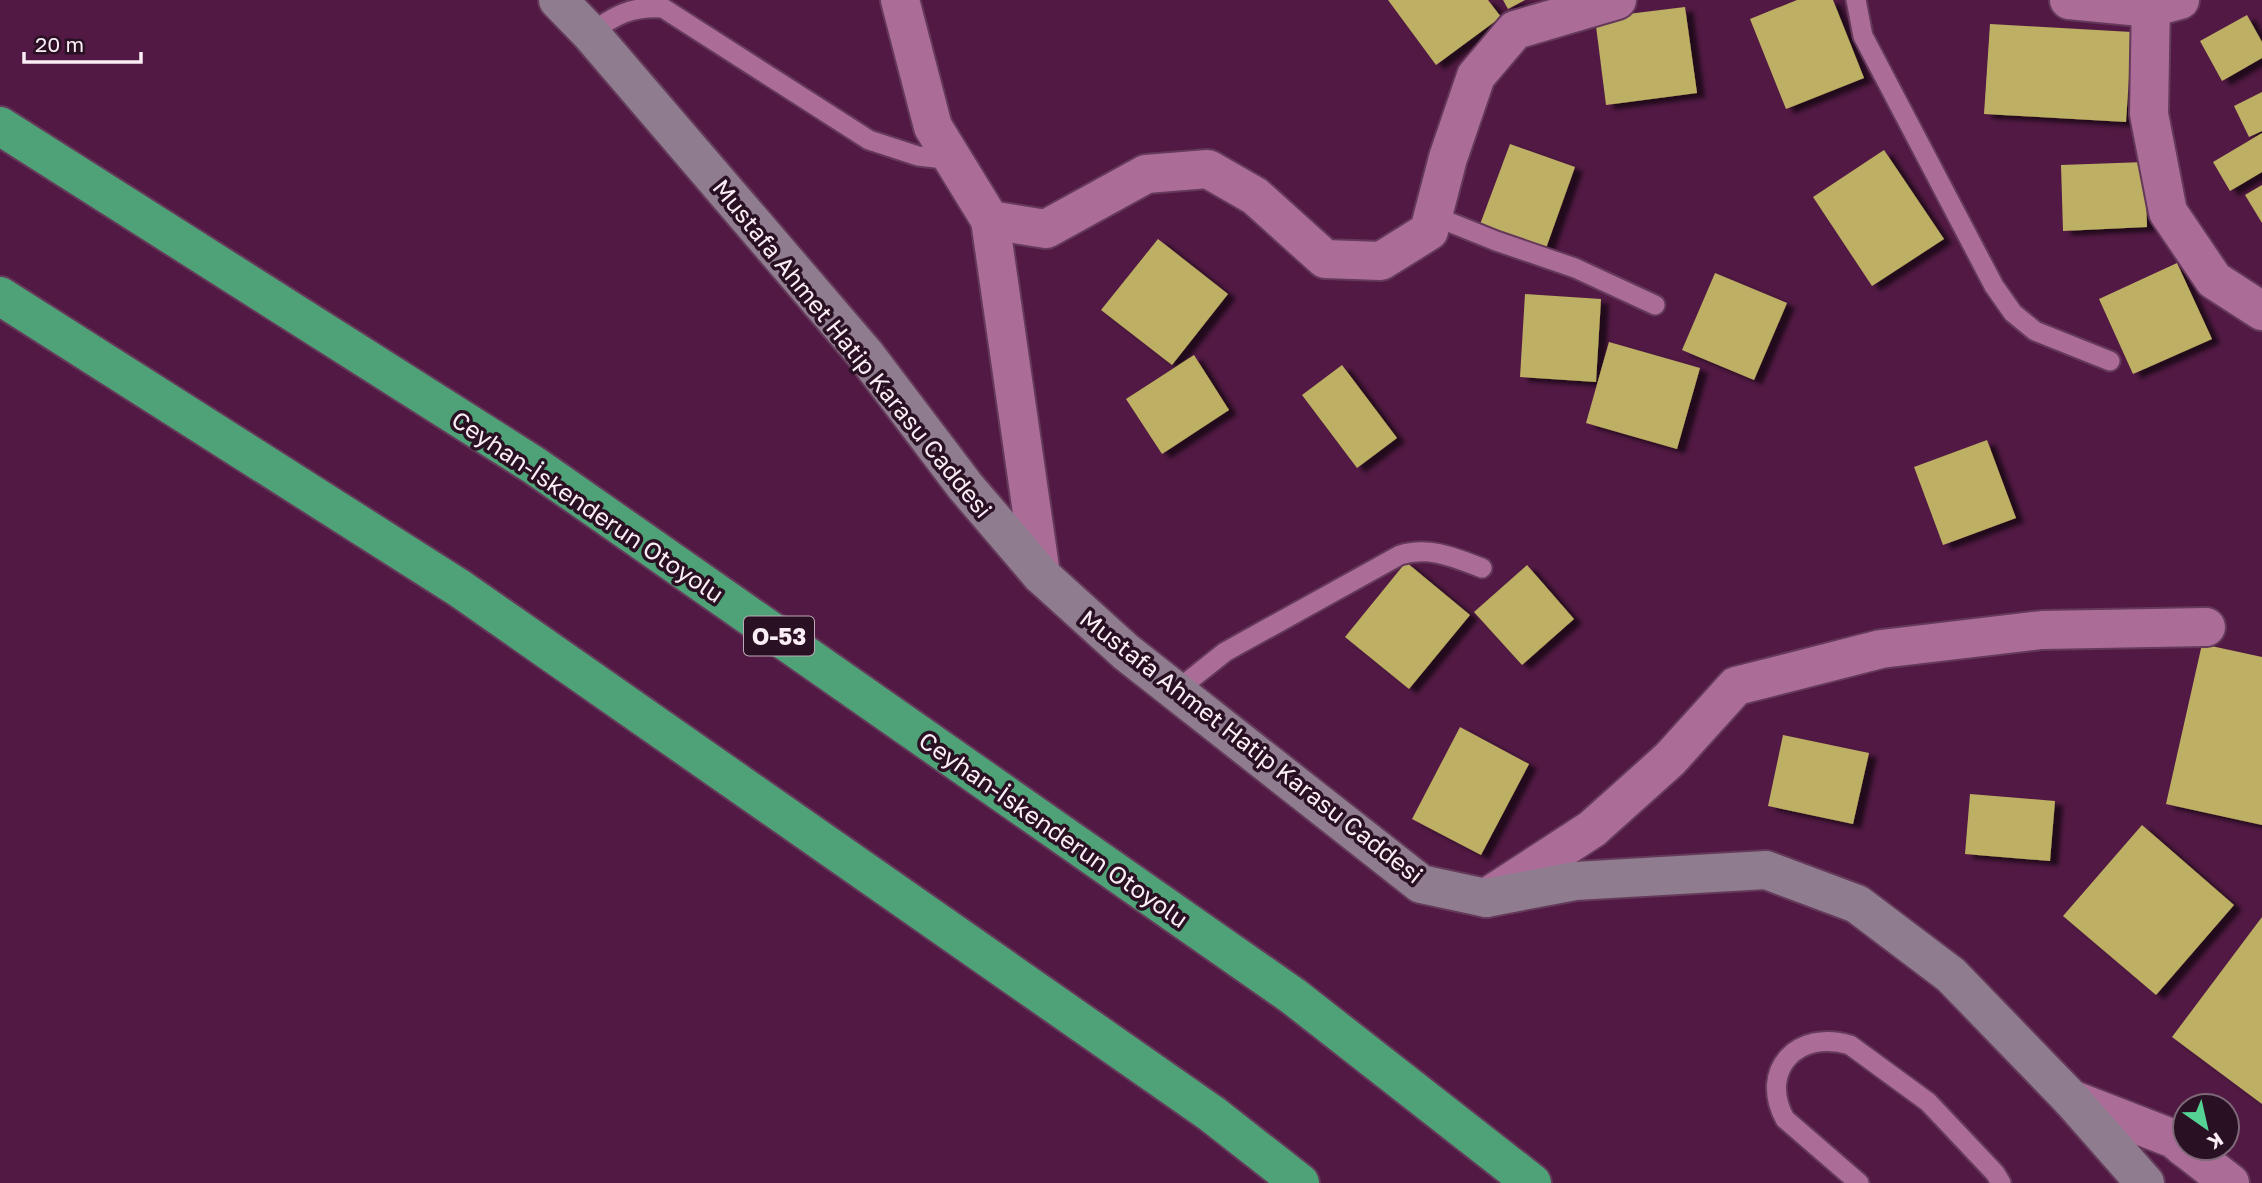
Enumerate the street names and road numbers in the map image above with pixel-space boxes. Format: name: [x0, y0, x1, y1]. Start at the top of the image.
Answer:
street label: Mustafa Ahmet Hatip Karasu Caddesi: [707, 173, 999, 523]
street label: Ceyhan-İskenderun Otoyolu: [447, 404, 729, 608]
street label: Mustafa Ahmet Hatip Karasu Caddesi: [1075, 603, 1429, 889]
road number: O-53: [744, 616, 814, 656]
street label: Ceyhan-İskenderun Otoyolu: [914, 725, 1194, 933]

